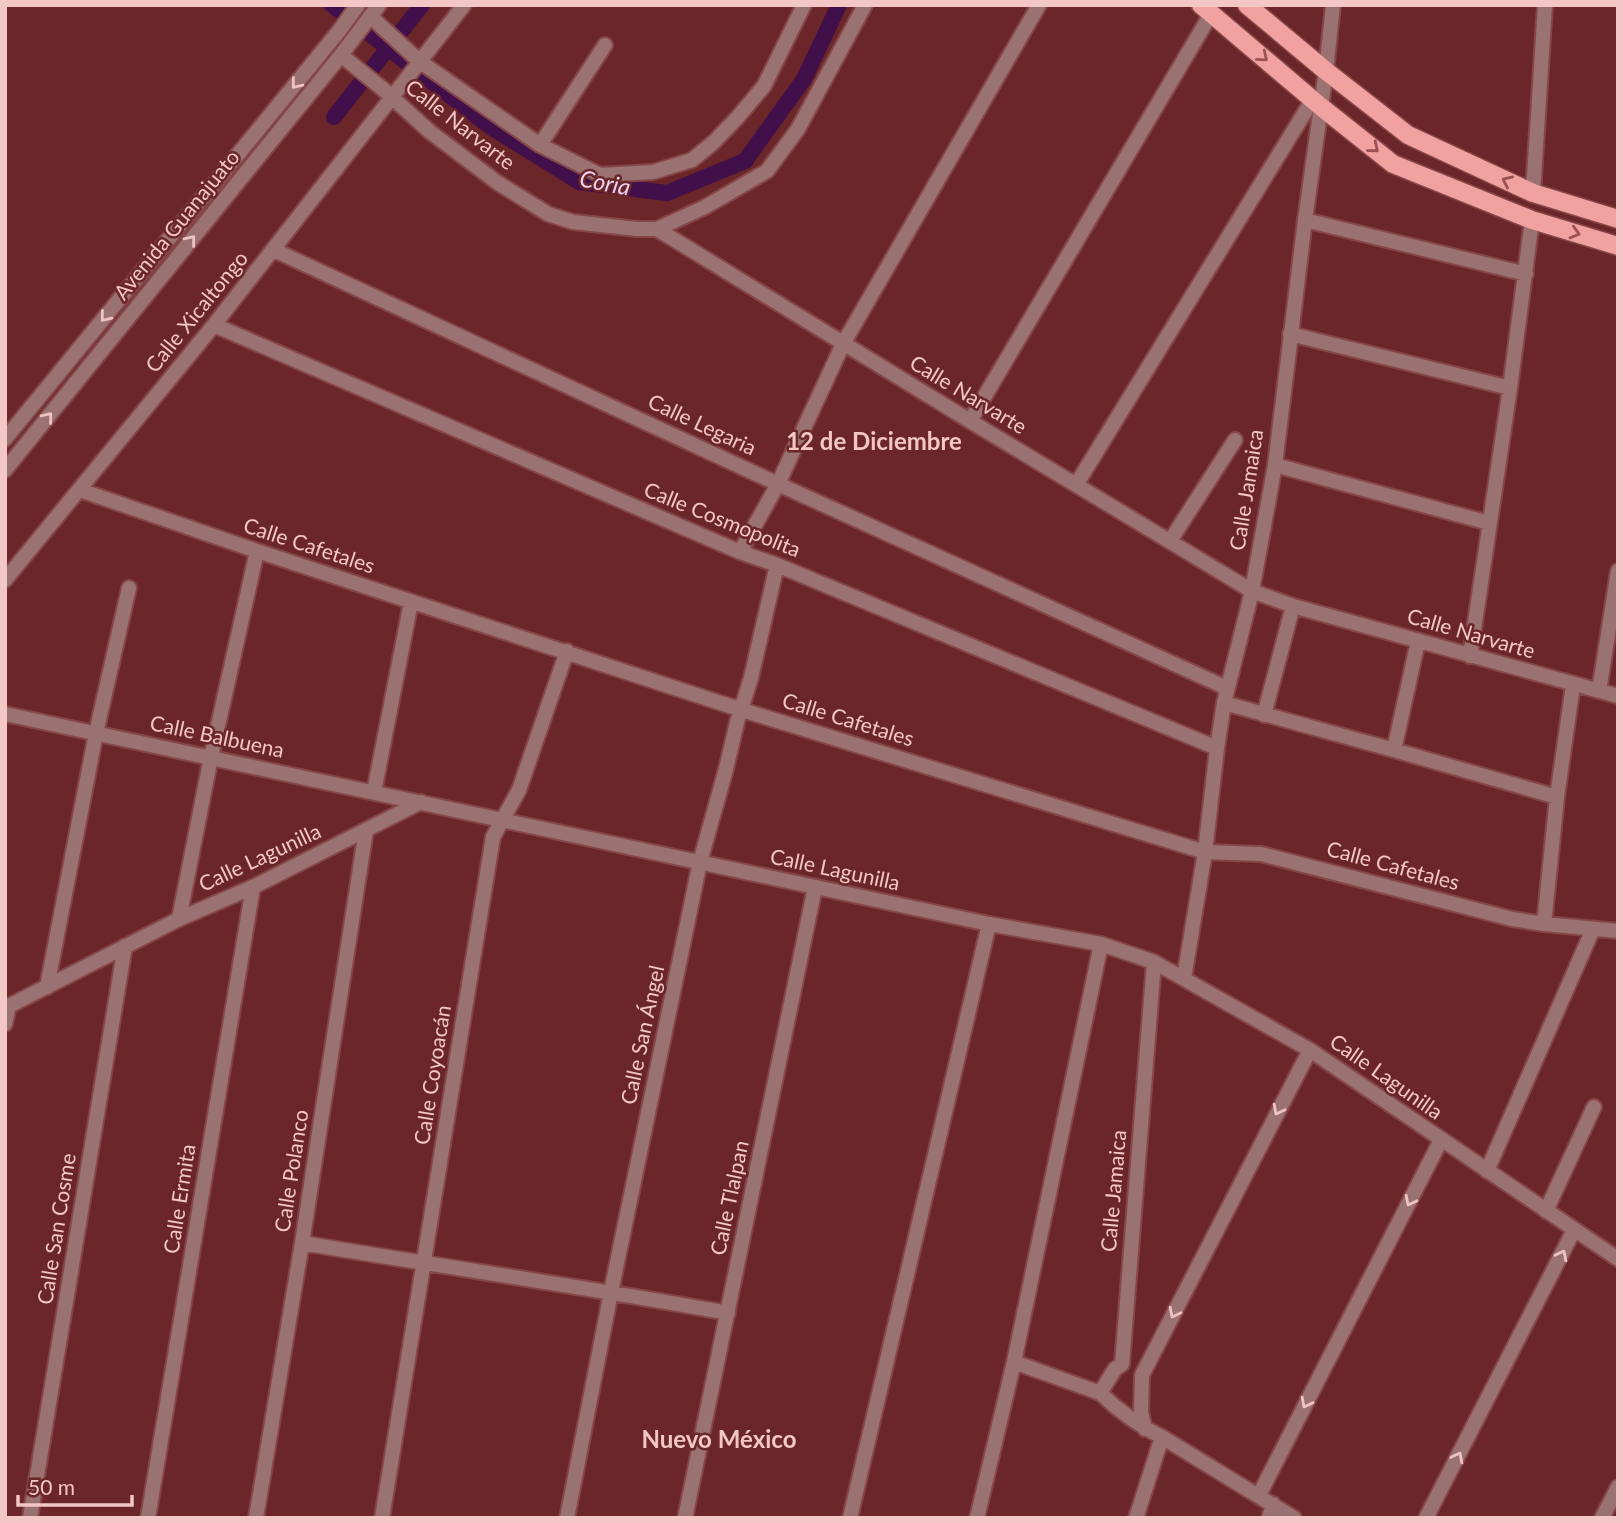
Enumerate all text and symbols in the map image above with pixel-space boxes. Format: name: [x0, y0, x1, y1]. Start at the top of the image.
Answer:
one-way arrow: [1256, 49, 1268, 62]
street label: Calle Narvarte: [401, 73, 521, 174]
one-way arrow: [292, 75, 304, 88]
one-way arrow: [1366, 140, 1378, 153]
street label: Avenida Guanajuato: [108, 144, 244, 304]
water label: Coria: [578, 163, 633, 201]
one-way arrow: [1502, 175, 1514, 189]
one-way arrow: [1568, 224, 1580, 239]
one-way arrow: [183, 236, 196, 248]
street label: Calle Xicaltongo: [139, 245, 252, 377]
one-way arrow: [101, 309, 114, 321]
street label: Calle Narvarte: [906, 349, 1032, 438]
street label: Calle Legaria: [645, 388, 761, 460]
one-way arrow: [40, 412, 52, 425]
district label: 12 de Diciembre: [786, 426, 962, 455]
street label: Calle Jamaica: [1224, 427, 1267, 552]
street label: Calle Cosmopolita: [641, 476, 804, 561]
street label: Calle Cafetales: [241, 512, 378, 578]
street label: Calle Narvarte: [1405, 602, 1538, 663]
street label: Calle Cafetales: [780, 687, 917, 750]
street label: Calle Balbuena: [148, 709, 287, 762]
street label: Calle Lagunilla: [194, 817, 324, 896]
street label: Calle Cafetales: [1324, 835, 1462, 894]
street label: Calle Lagunilla: [768, 843, 902, 894]
street label: Calle San Ángel: [615, 963, 668, 1107]
street label: Calle Coyoacán: [408, 1003, 455, 1146]
street label: Calle Lagunilla: [1326, 1028, 1448, 1124]
one-way arrow: [1273, 1103, 1287, 1116]
street label: Calle Polanco: [268, 1108, 313, 1234]
street label: Calle Jamaica: [1095, 1129, 1130, 1253]
street label: Calle Tlalpan: [704, 1138, 753, 1257]
street label: Calle Ermita: [158, 1142, 200, 1255]
street label: Calle San Cosme: [31, 1151, 80, 1306]
one-way arrow: [1404, 1194, 1418, 1206]
one-way arrow: [1553, 1250, 1567, 1262]
one-way arrow: [1169, 1306, 1183, 1318]
one-way arrow: [1300, 1396, 1314, 1408]
district label: Nuevo México: [642, 1424, 796, 1453]
one-way arrow: [1449, 1452, 1463, 1464]
scale bar: [18, 1464, 131, 1508]
text: 50 m: [28, 1474, 75, 1499]

